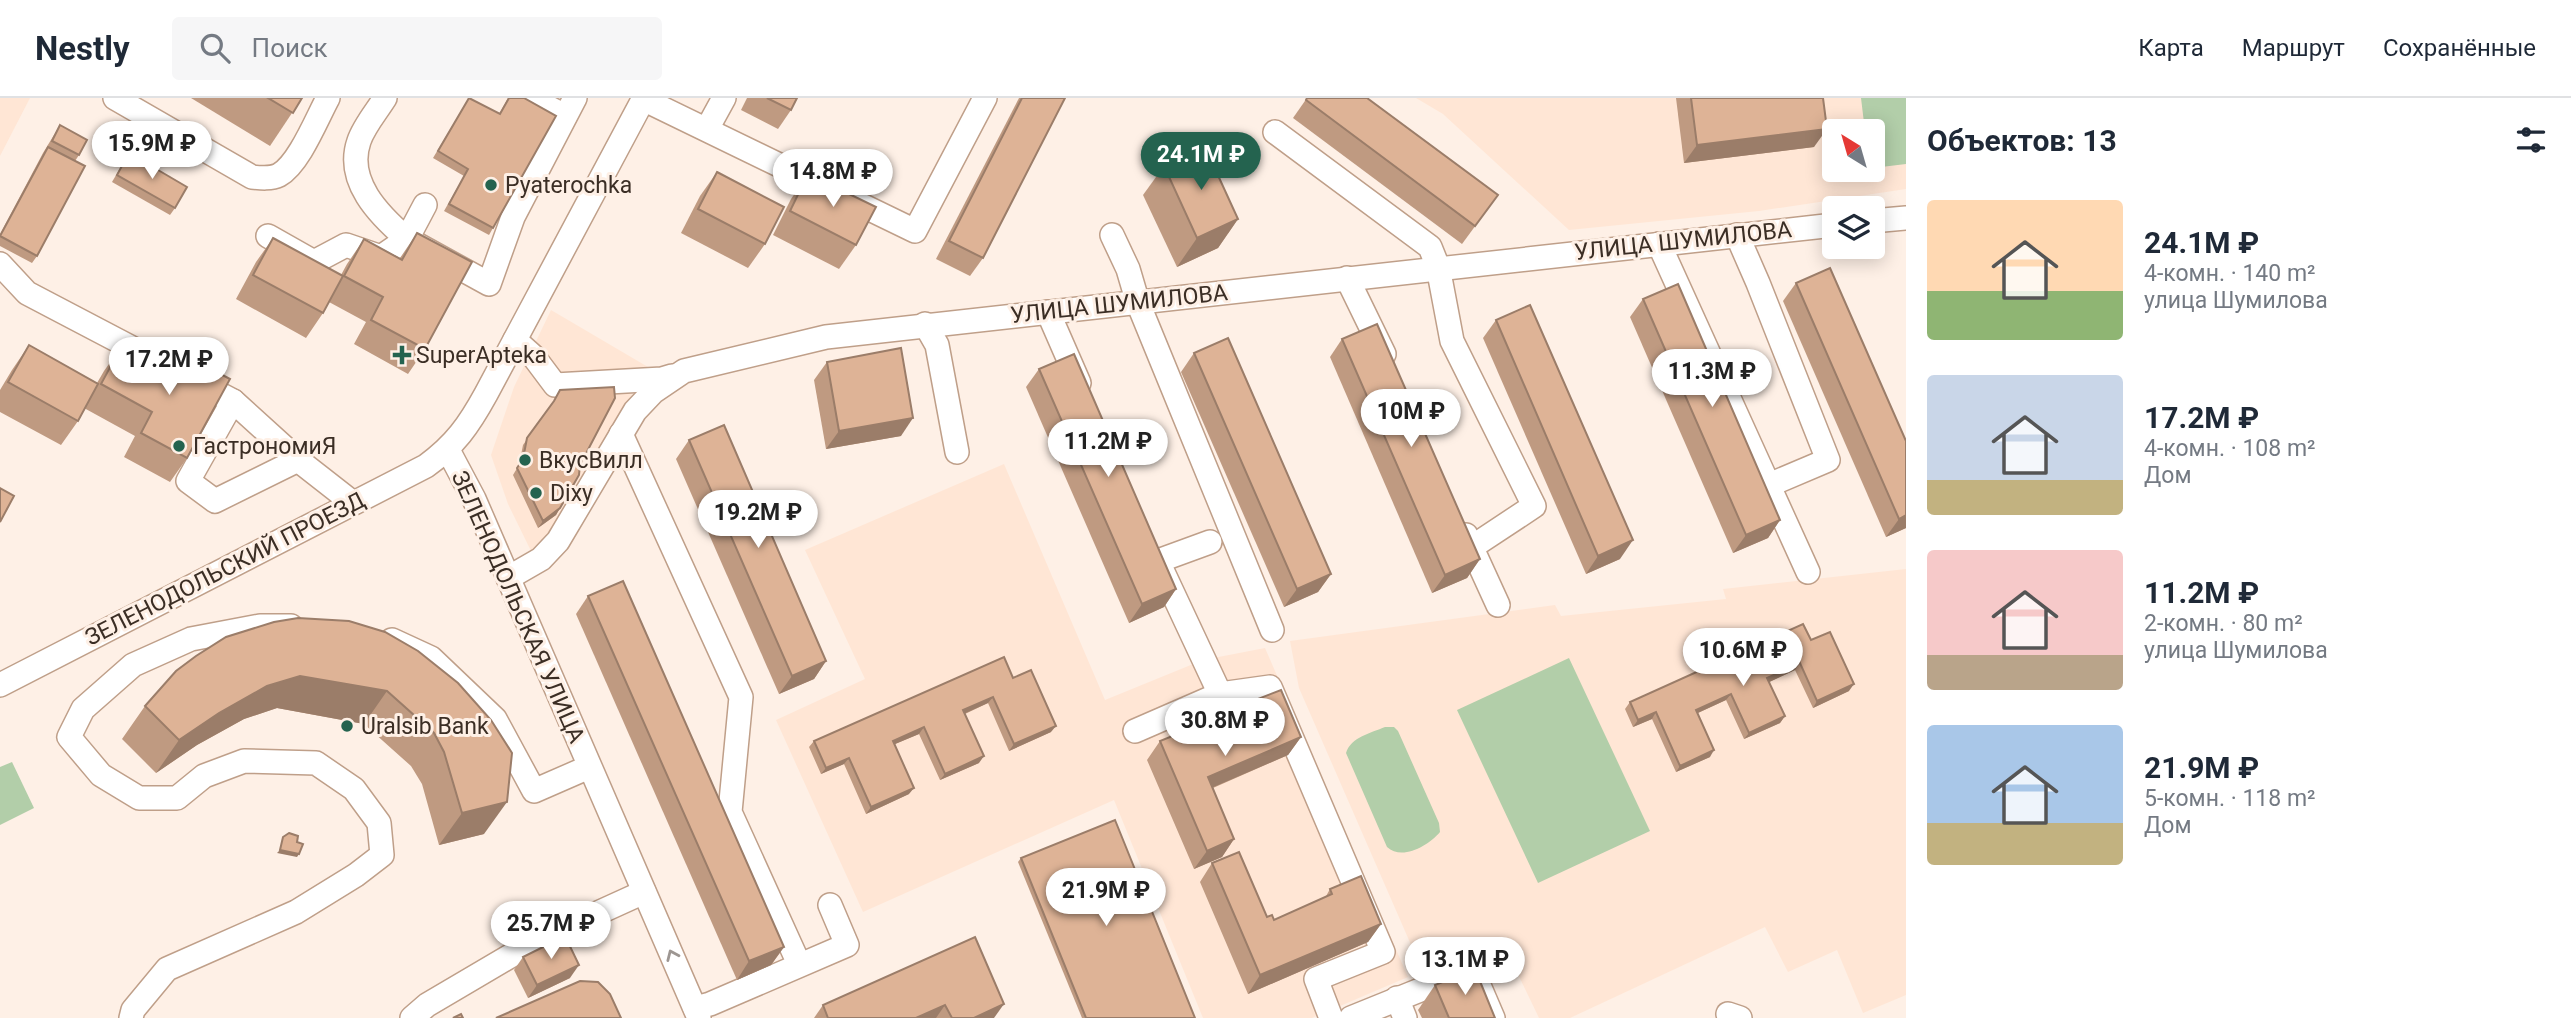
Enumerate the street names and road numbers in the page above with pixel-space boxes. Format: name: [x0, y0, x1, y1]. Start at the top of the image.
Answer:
street label: УЛИЦА ШУМИЛОВА: [1573, 216, 1793, 266]
street label: УЛИЦА ШУМИЛОВА: [1009, 279, 1229, 329]
street label: ЗЕЛЕНОДОЛЬСКАЯ УЛИЦА: [446, 467, 590, 747]
street label: ЗЕЛЕНОДОЛЬСКИЙ ПРОЕЗД: [80, 486, 369, 651]

